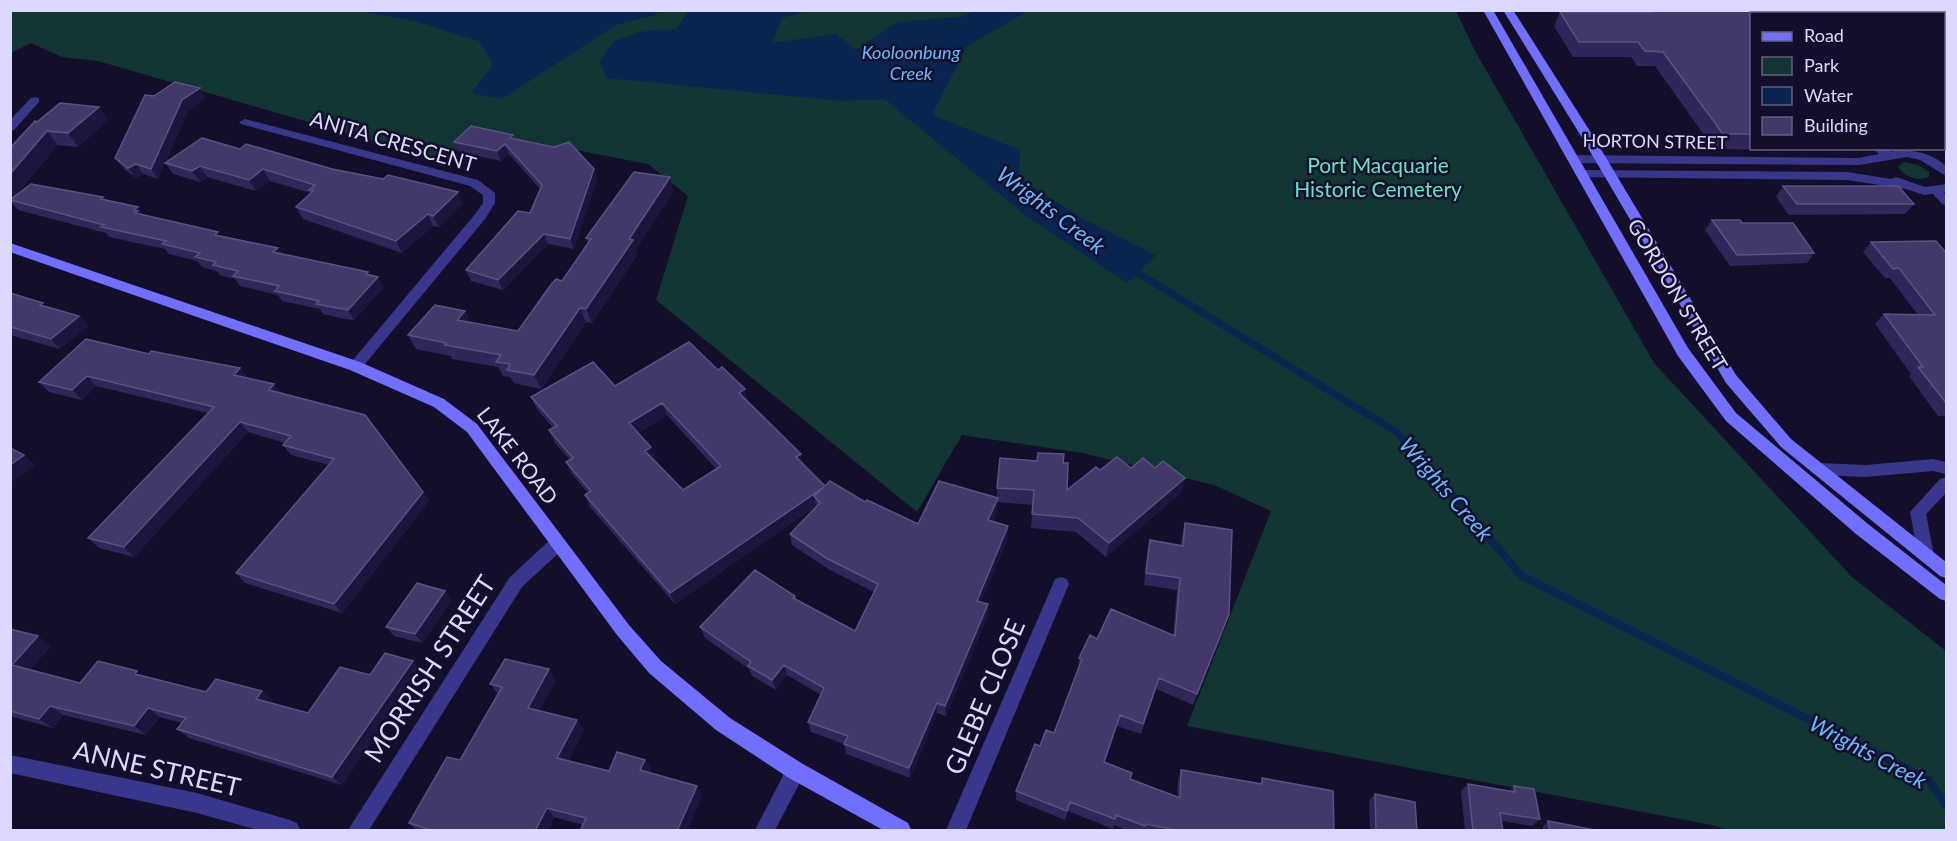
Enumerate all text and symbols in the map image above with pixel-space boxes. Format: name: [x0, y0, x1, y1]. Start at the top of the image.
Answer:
legend: [1750, 12, 1945, 150]
text: Road: [1804, 24, 1844, 46]
water label: Kooloonbung Creek: [862, 41, 961, 84]
text: Park: [1804, 54, 1840, 76]
text: Water: [1804, 84, 1853, 106]
street label: ANITA CRESCENT: [308, 105, 480, 176]
text: Building: [1804, 114, 1868, 136]
street label: HORTON STREET: [1582, 129, 1728, 153]
park label: Port Macquarie Historic Cemetery: [1294, 152, 1462, 201]
water label: Wrights Creek: [992, 160, 1111, 259]
street label: GORDON STREET: [1623, 214, 1734, 375]
street label: LAKE ROAD: [473, 402, 564, 508]
water label: Wrights Creek: [1394, 431, 1499, 547]
street label: MORRISH STREET: [357, 569, 502, 768]
street label: GLEBE CLOSE: [937, 614, 1031, 779]
water label: Wrights Creek: [1805, 709, 1932, 794]
street label: ANNE STREET: [71, 733, 244, 803]

